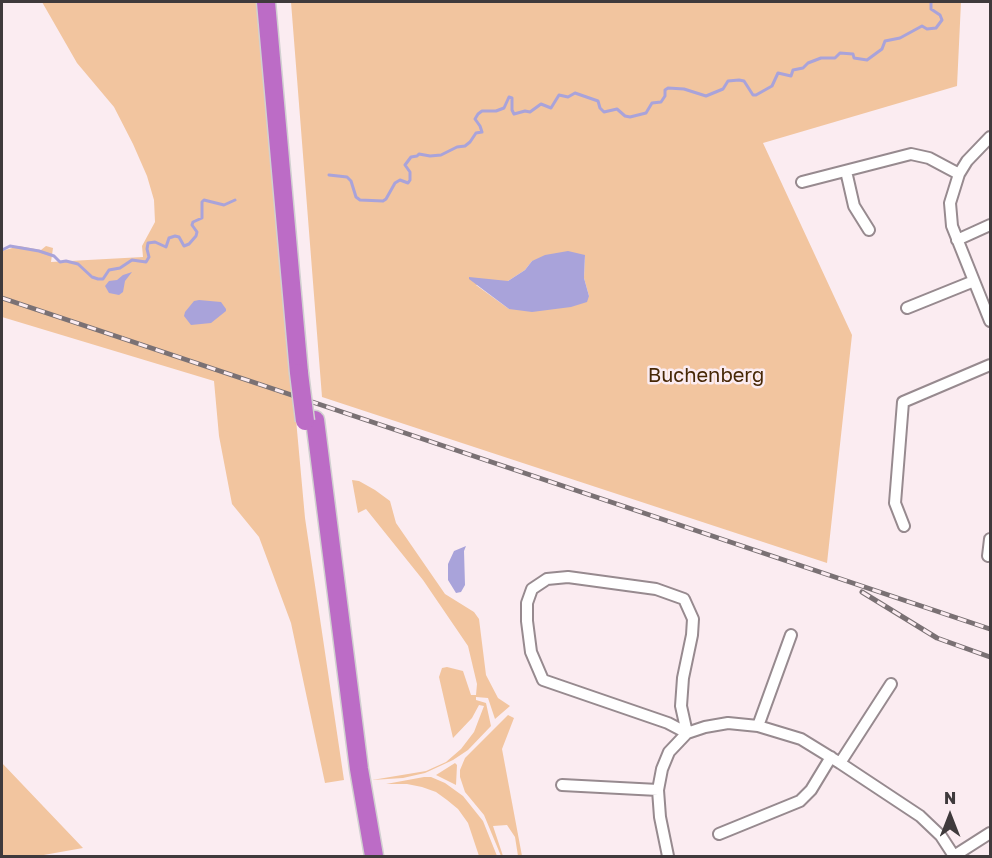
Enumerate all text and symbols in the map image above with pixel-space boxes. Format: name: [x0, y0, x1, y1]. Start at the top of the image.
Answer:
park label: Buchenberg: [648, 364, 764, 388]
north arrow: [920, 786, 980, 846]
text: N: [944, 788, 956, 808]

